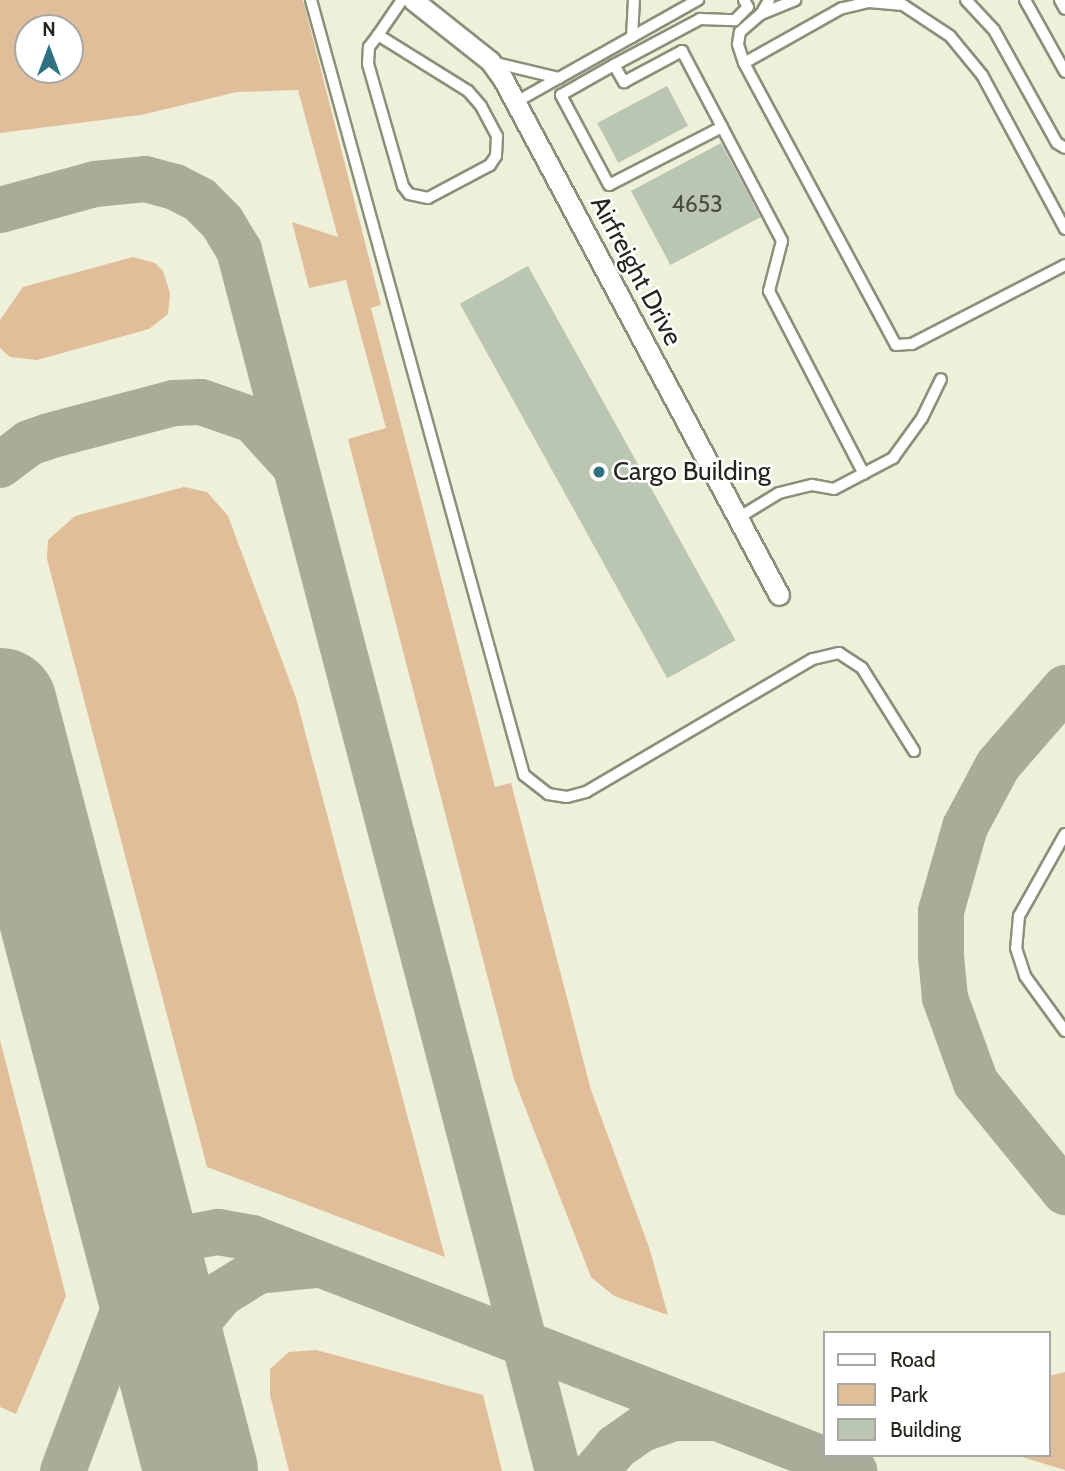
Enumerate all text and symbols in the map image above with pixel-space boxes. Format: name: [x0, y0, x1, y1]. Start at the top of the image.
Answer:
north arrow: [14, 14, 84, 84]
text: N: [42, 18, 56, 41]
house number: 4653: [671, 190, 723, 218]
street label: Airfreight Drive: [584, 191, 688, 351]
place label: Cargo Building: [613, 456, 771, 488]
marker: Cargo Building: [591, 464, 607, 480]
legend: [824, 1331, 1051, 1457]
text: Road: [890, 1347, 936, 1372]
text: Park: [890, 1382, 928, 1407]
text: Building: [890, 1417, 961, 1442]

